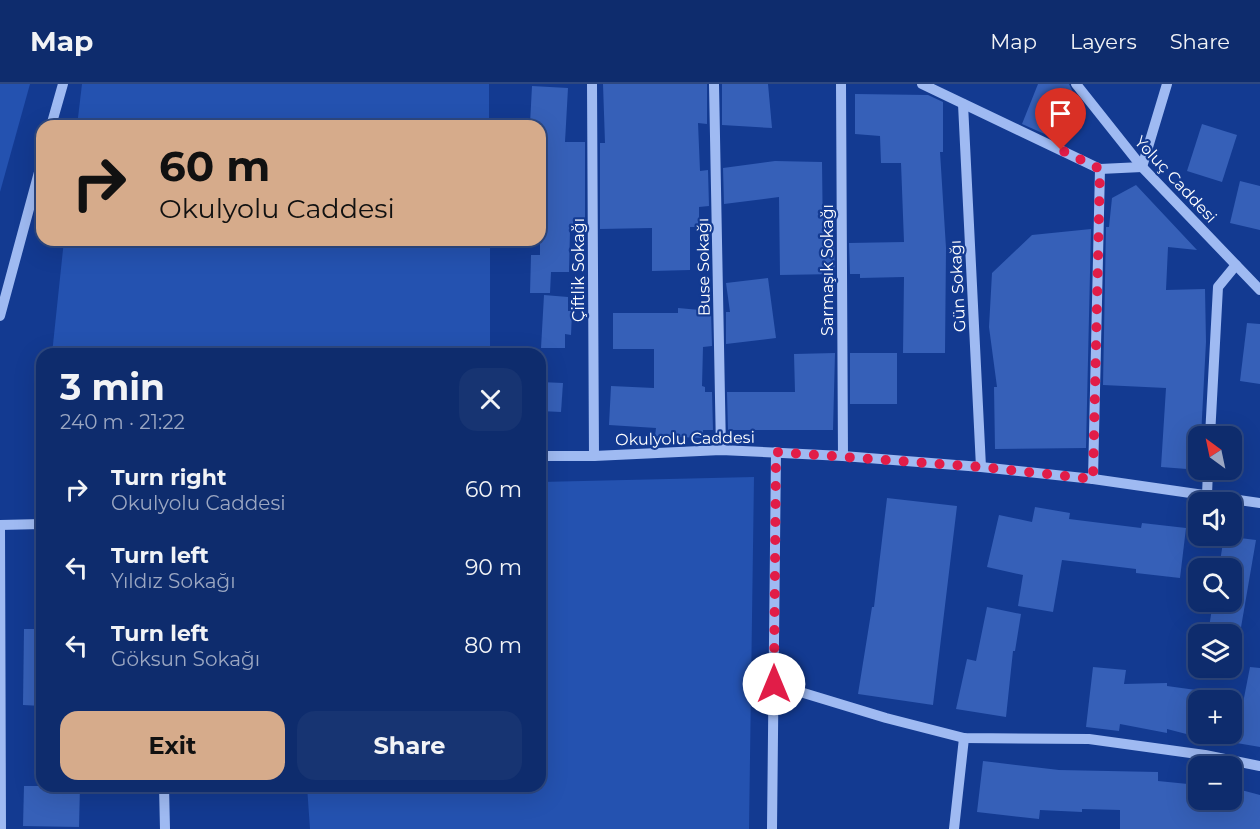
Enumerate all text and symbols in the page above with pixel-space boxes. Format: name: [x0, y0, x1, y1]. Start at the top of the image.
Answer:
text: Map: [30, 24, 93, 58]
text: Map: [990, 29, 1037, 54]
text: Layers: [1070, 29, 1137, 54]
text: Share: [1170, 29, 1230, 54]
pin: [1035, 88, 1086, 150]
icon: arrive: [1044, 97, 1077, 130]
street label: Yoluç Caddesi: [1131, 132, 1221, 227]
text: 60 m: [159, 140, 270, 192]
icon: right: [60, 144, 138, 222]
text: Okulyolu Caddesi: [159, 192, 395, 225]
street label: Sarmaşık Sokağı: [818, 204, 837, 336]
street label: Çiftlik Sokağı: [569, 218, 588, 322]
street label: Buse Sokağı: [693, 218, 714, 316]
street label: Gün Sokağı: [946, 239, 969, 332]
text: 3 min: [60, 365, 165, 409]
button: close: [459, 368, 522, 431]
text: 240 m · 21:22: [60, 410, 185, 434]
north arrow: [1188, 426, 1242, 480]
map controls: [1188, 426, 1242, 810]
street label: Okulyolu Caddesi: [615, 428, 755, 449]
text: Turn right: [111, 464, 226, 491]
icon: right: [60, 473, 93, 506]
text: 60 m: [465, 476, 522, 503]
text: Okulyolu Caddesi: [111, 491, 286, 515]
button: sound: [1188, 492, 1242, 546]
text: Turn left: [111, 542, 209, 569]
icon: left: [60, 551, 93, 584]
text: 90 m: [465, 554, 522, 581]
button: search: [1188, 558, 1242, 612]
text: Yıldız Sokağı: [111, 569, 236, 593]
text: Turn left: [111, 620, 209, 647]
button: layers: [1188, 624, 1242, 678]
icon: left: [60, 629, 93, 662]
text: 80 m: [464, 632, 522, 659]
text: Göksun Sokağı: [111, 647, 260, 671]
position arrow: [742, 652, 806, 716]
button: +: [1188, 690, 1242, 744]
button: Exit: [60, 711, 285, 780]
button: Share: [297, 711, 522, 780]
button: −: [1188, 756, 1242, 810]

